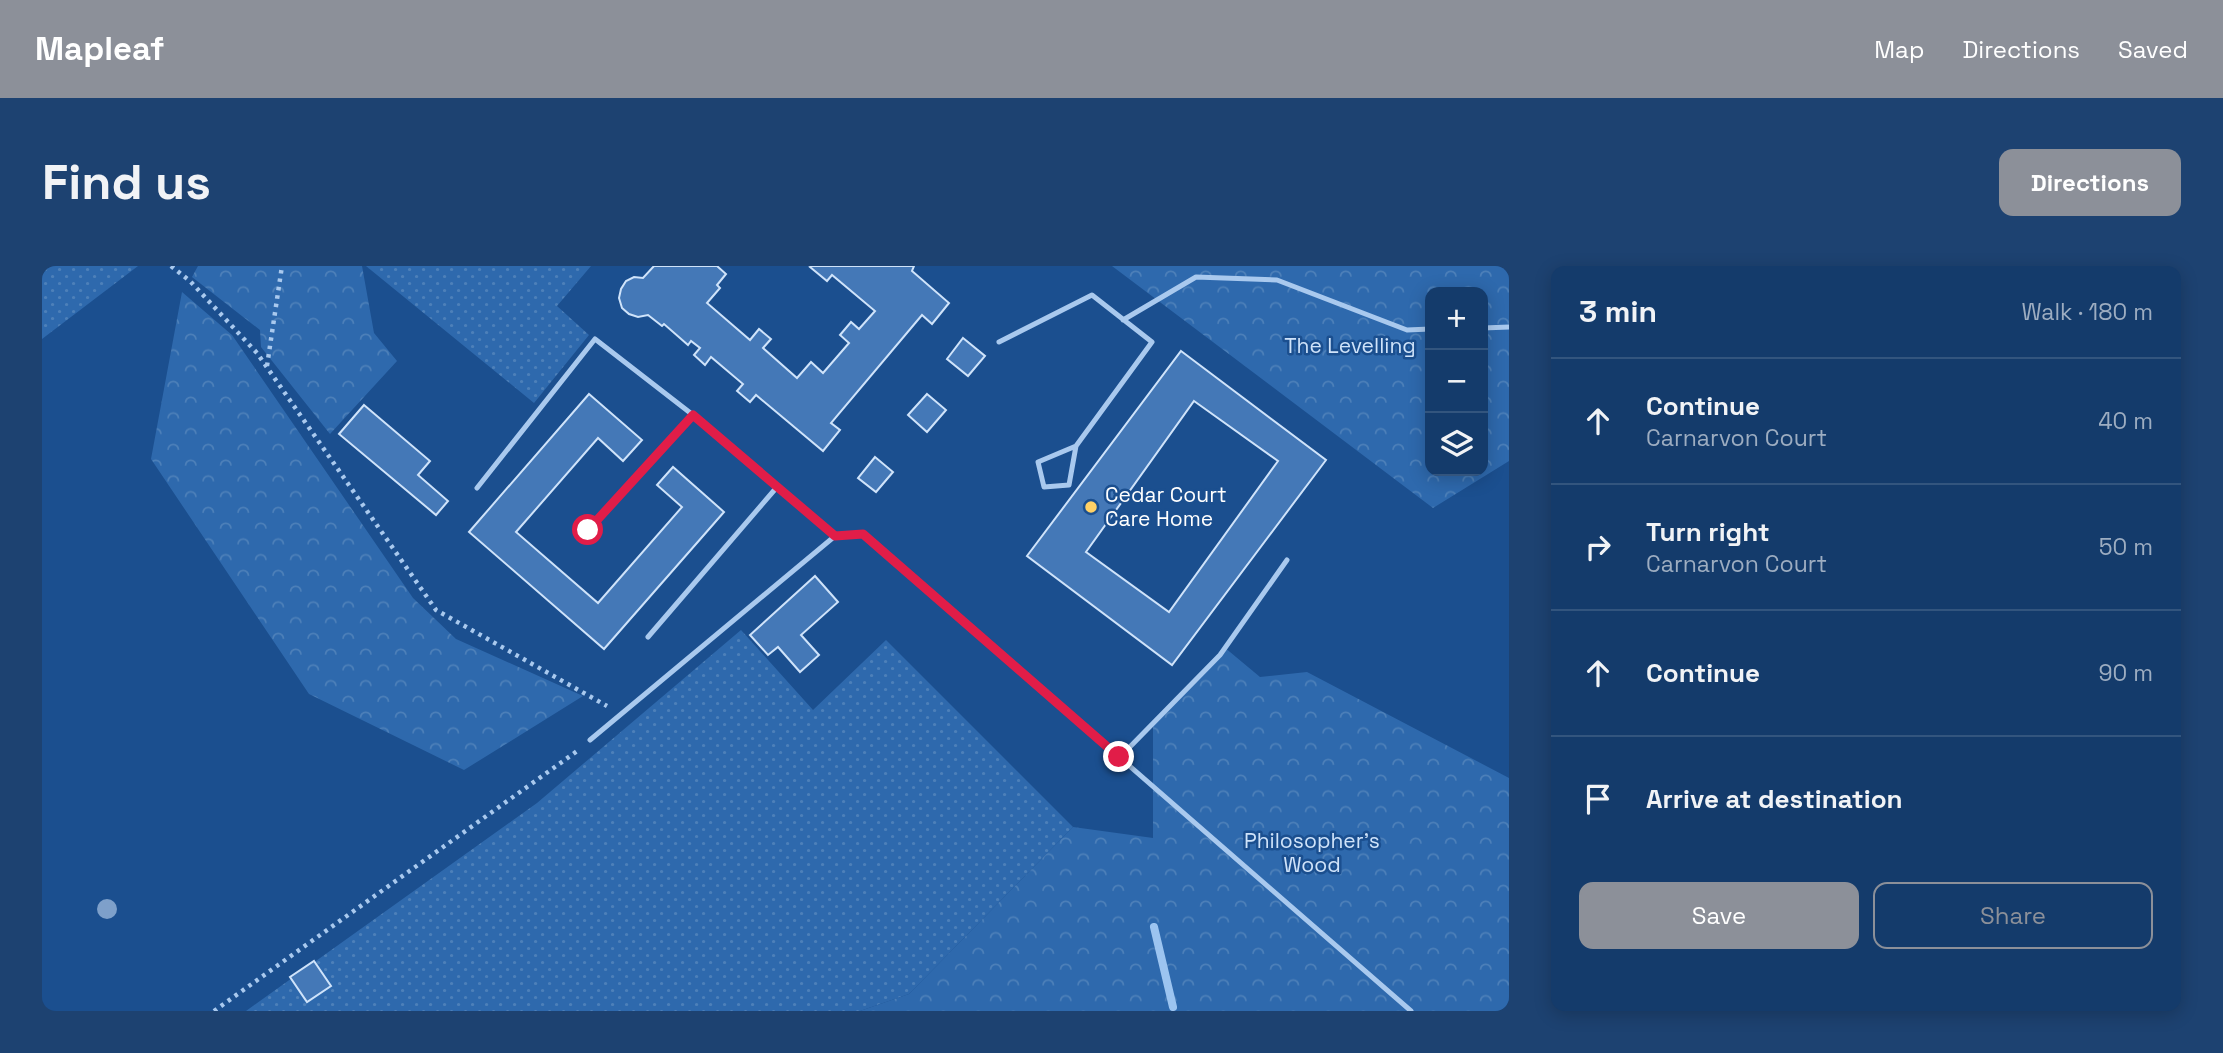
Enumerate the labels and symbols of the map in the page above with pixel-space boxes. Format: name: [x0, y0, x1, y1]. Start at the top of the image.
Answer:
park label: The Levelling: [1284, 332, 1416, 359]
place label: Cedar Court Care Home: [1105, 481, 1227, 532]
marker: Cedar Court Care Home: [1083, 499, 1099, 515]
route start: [572, 514, 603, 545]
route end: [1103, 741, 1134, 772]
park label: Philosopher's Wood: [1244, 827, 1380, 878]

